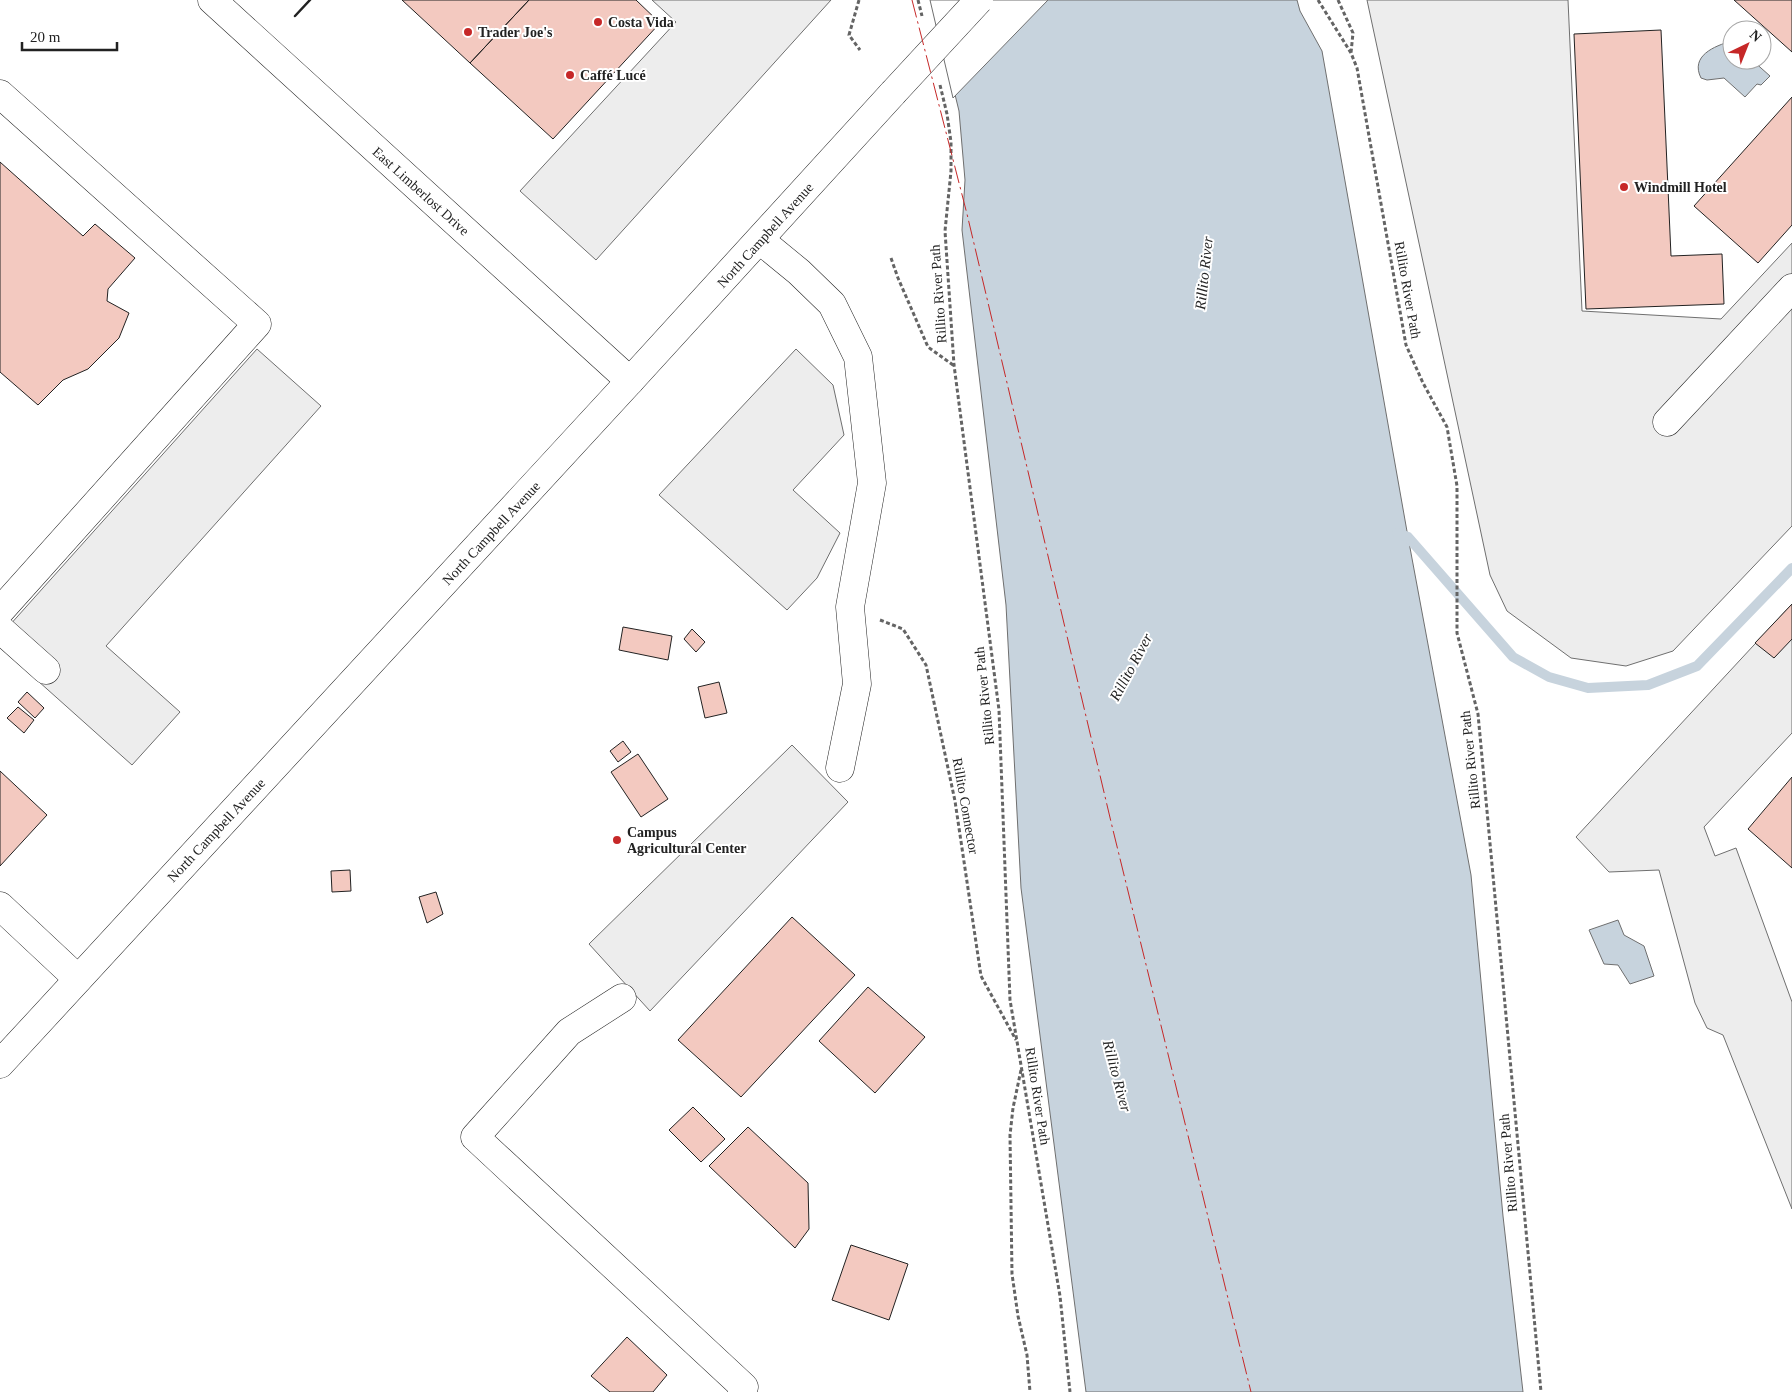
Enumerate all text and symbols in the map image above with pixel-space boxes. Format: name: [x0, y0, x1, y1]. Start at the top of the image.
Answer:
place label: Costa Vida: [608, 15, 674, 30]
marker: Costa Vida: [592, 16, 604, 28]
scale bar: [22, 20, 118, 52]
north arrow: [1722, 20, 1772, 70]
place label: Trader Joe's: [478, 25, 553, 40]
marker: Trader Joe's: [462, 26, 474, 38]
text: N: [1747, 27, 1764, 45]
text: 20 m: [30, 29, 61, 45]
place label: Caffé Lucé: [580, 68, 646, 83]
marker: Caffé Lucé: [564, 69, 576, 81]
street label: East Limberlost Drive: [369, 144, 472, 239]
street label: North Campbell Avenue: [714, 180, 816, 291]
place label: Windmill Hotel: [1634, 180, 1727, 195]
marker: Windmill Hotel: [1618, 181, 1630, 193]
water label: Rillito River: [1192, 235, 1216, 311]
street label: Rillito River Path: [1392, 240, 1423, 340]
street label: Rillito River Path: [928, 244, 949, 344]
street label: North Campbell Avenue: [440, 479, 543, 588]
water label: Rillito River: [1106, 631, 1155, 704]
street label: Rillito River Path: [972, 646, 997, 746]
street label: Rillito River Path: [1458, 710, 1483, 810]
street label: Rillito Connector: [950, 757, 981, 856]
street label: North Campbell Avenue: [165, 776, 268, 885]
place label: Campus Agricultural Center: [627, 825, 746, 856]
marker: Campus Agricultural Center: [611, 834, 623, 846]
water label: Rillito River: [1099, 1037, 1134, 1114]
street label: Rillito River Path: [1022, 1046, 1053, 1146]
street label: Rillito River Path: [1497, 1113, 1520, 1213]

